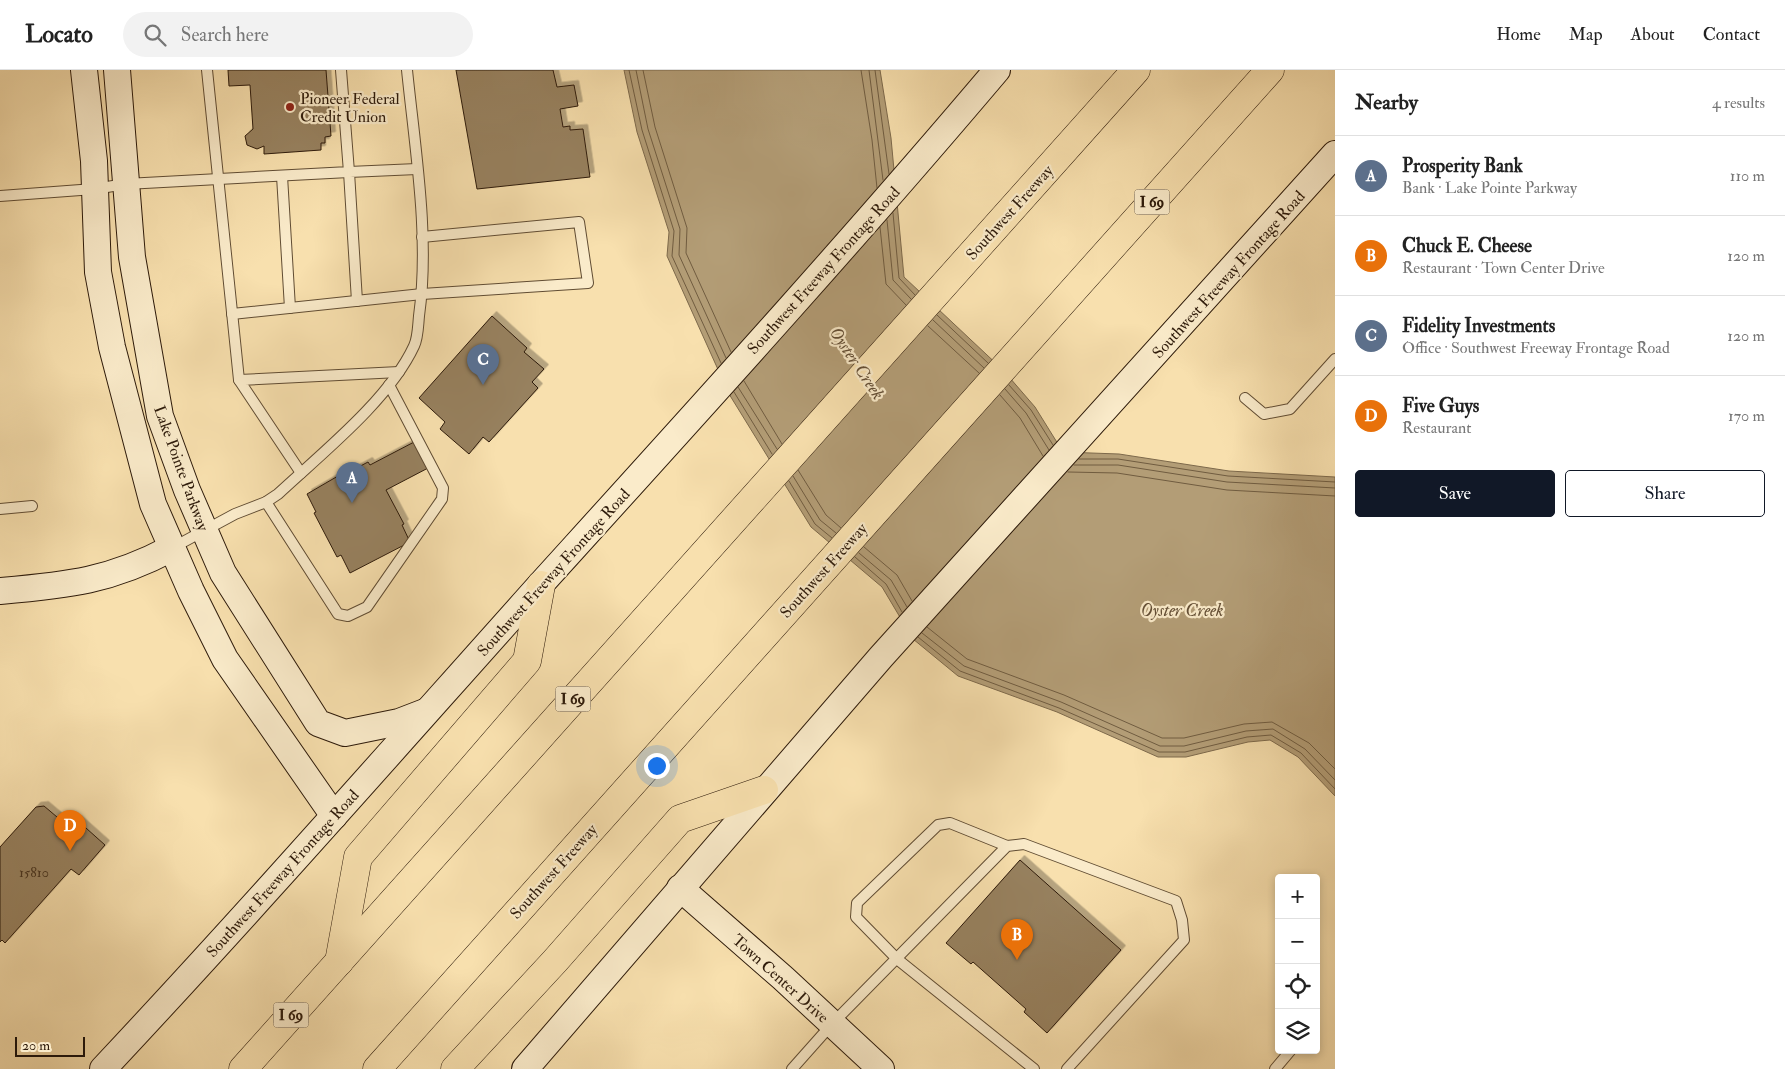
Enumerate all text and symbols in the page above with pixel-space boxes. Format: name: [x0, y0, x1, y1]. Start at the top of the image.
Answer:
search box: [123, 12, 473, 57]
text: Locato: [25, 19, 93, 50]
icon: search: [141, 21, 169, 49]
text: Search here: [181, 23, 269, 47]
text: Home: [1496, 23, 1541, 46]
text: Map: [1569, 23, 1603, 46]
text: About: [1631, 23, 1675, 46]
text: Contact: [1703, 23, 1760, 46]
place label: Pioneer Federal Credit Union: [300, 89, 400, 127]
text: Nearby: [1355, 89, 1418, 116]
text: 4 results: [1712, 93, 1765, 113]
marker: Pioneer Federal Credit Union: [284, 101, 296, 113]
text: Prosperity Bank: [1402, 154, 1523, 178]
street label: Southwest Freeway: [962, 160, 1058, 264]
text: A: [1366, 166, 1376, 186]
text: 110 m: [1730, 166, 1765, 186]
text: Bank · Lake Pointe Parkway: [1402, 178, 1577, 198]
street label: Southwest Freeway Frontage Road: [743, 183, 904, 359]
street label: Southwest Freeway Frontage Road: [1148, 187, 1309, 363]
road number: I 69: [1134, 190, 1170, 214]
text: Chuck E. Cheese: [1402, 234, 1532, 258]
text: B: [1366, 246, 1376, 266]
text: 120 m: [1727, 246, 1765, 266]
text: Restaurant · Town Center Drive: [1402, 258, 1605, 278]
text: Fidelity Investments: [1402, 314, 1555, 338]
water label: Oyster Creek: [824, 322, 889, 404]
text: C: [1365, 326, 1377, 346]
text: 120 m: [1727, 326, 1765, 346]
text: Office · Southwest Freeway Frontage Road: [1402, 338, 1670, 358]
pin: C: [467, 344, 499, 385]
text: Five Guys: [1402, 394, 1479, 418]
street label: Lake Pointe Parkway: [149, 403, 213, 535]
text: D: [1364, 406, 1378, 426]
text: 170 m: [1728, 406, 1765, 426]
text: Restaurant: [1402, 418, 1471, 438]
pin: A: [336, 462, 368, 503]
button: Save: [1355, 470, 1555, 517]
button: Share: [1565, 470, 1765, 517]
street label: Southwest Freeway Frontage Road: [473, 485, 634, 661]
street label: Southwest Freeway: [776, 518, 872, 622]
water label: Oyster Creek: [1140, 599, 1224, 622]
road number: I 69: [556, 686, 590, 712]
your location: [644, 753, 670, 779]
street label: Southwest Freeway Frontage Road: [202, 786, 363, 962]
pin: D: [54, 810, 86, 851]
street label: Southwest Freeway: [506, 819, 602, 923]
house number: 15810: [19, 864, 49, 881]
map controls: [1275, 874, 1320, 1054]
button: +: [1275, 874, 1320, 919]
pin: B: [1001, 919, 1033, 960]
button: −: [1275, 919, 1320, 964]
street label: Town Center Drive: [728, 930, 833, 1028]
button: locate: [1275, 964, 1320, 1009]
road number: I 69: [274, 1002, 308, 1028]
button: layers: [1275, 1009, 1320, 1054]
scale bar: [15, 1034, 85, 1057]
text: 20 m: [22, 1037, 50, 1054]

